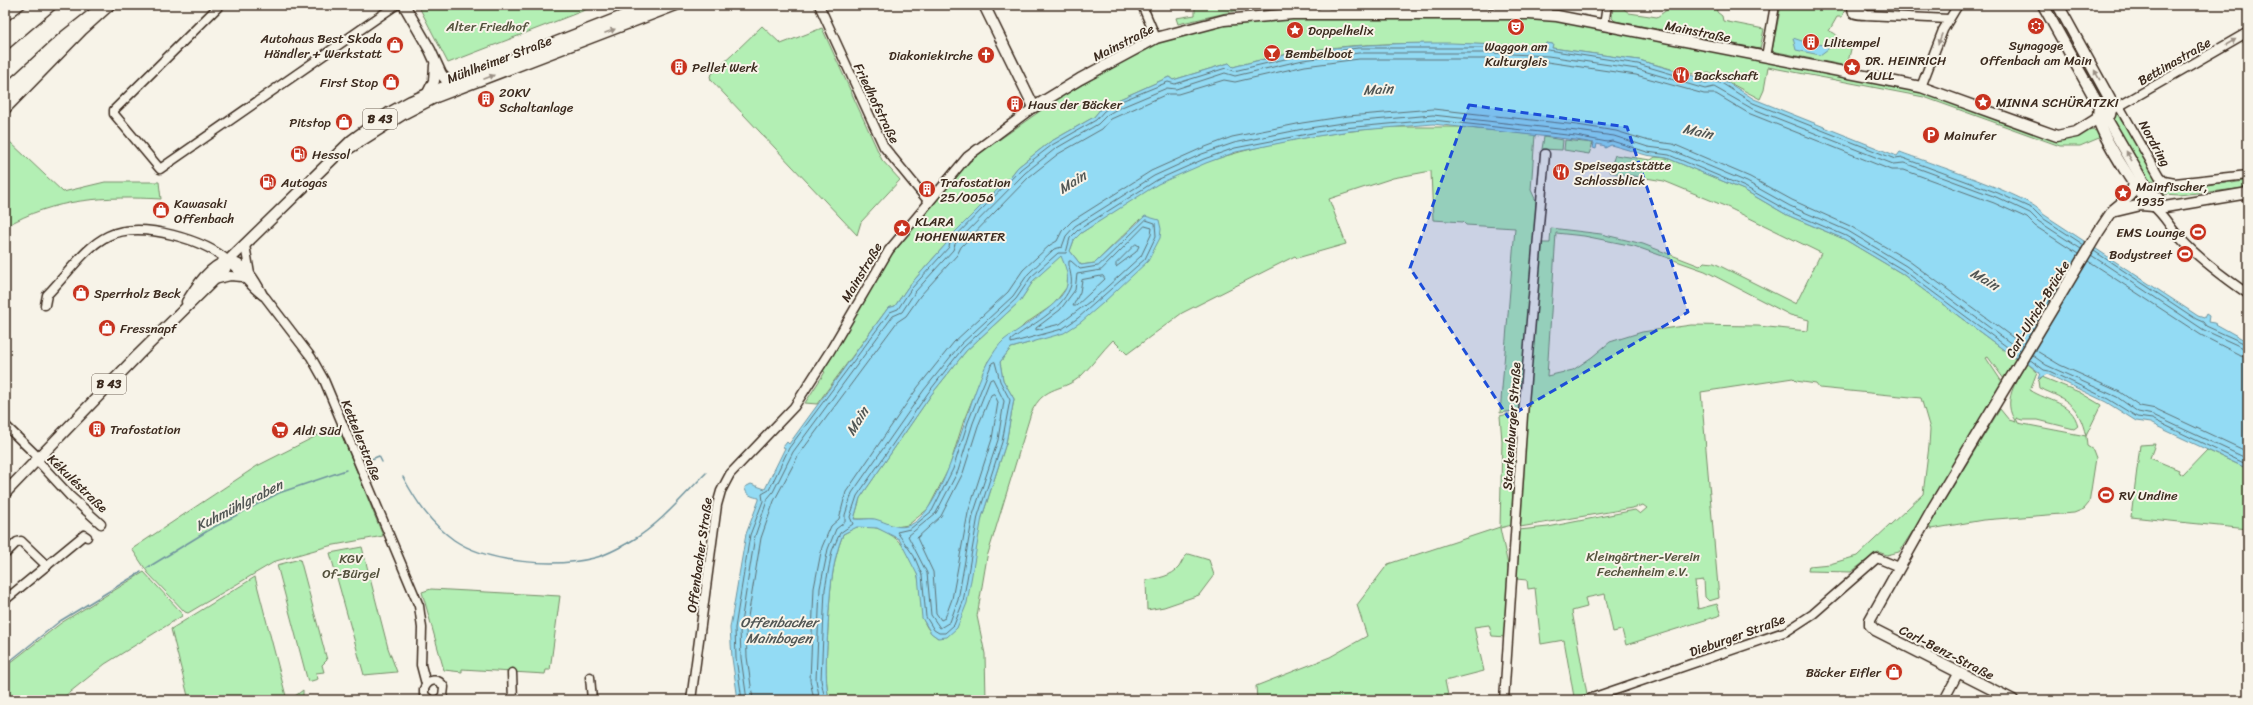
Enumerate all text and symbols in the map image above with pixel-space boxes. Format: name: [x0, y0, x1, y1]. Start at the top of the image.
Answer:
street label: Mainstraße: [1663, 14, 1733, 49]
park label: Alter Friedhof: [445, 15, 530, 38]
synagogue icon: Synagoge Offenbach am Main: [2026, 16, 2046, 36]
street label: Mainstraße: [1088, 17, 1158, 68]
theatre icon: Waggon am Kulturgleis: [1506, 17, 1526, 37]
place label: Doppelhelix: [1308, 19, 1374, 42]
place icon: Doppelhelix: [1285, 20, 1305, 40]
place label: Autohaus Best Skoda Händler + Werkstatt: [259, 27, 382, 65]
one-way arrow: [604, 27, 616, 33]
street label: Mühlheimer Straße: [443, 29, 555, 90]
place label: Lilitempel: [1824, 31, 1880, 54]
street label: Bettinastraße: [2133, 31, 2216, 92]
building icon: Lilitempel: [1801, 32, 1821, 52]
one-way arrow: [1936, 33, 1942, 45]
place label: Synagoge Offenbach am Main: [1980, 34, 2092, 72]
shop icon: Autohaus Best Skoda Händler + Werkstatt: [385, 35, 405, 55]
place label: Waggon am Kulturgleis: [1484, 35, 1548, 73]
one-way arrow: [2225, 39, 2236, 46]
place label: Bembelboot: [1285, 42, 1353, 65]
bar icon: Bembelboot: [1262, 43, 1282, 63]
place label: Diakoniekirche: [889, 44, 973, 67]
church icon: Diakoniekirche: [976, 45, 996, 65]
place label: DR. HEINRICH AULL: [1864, 49, 1947, 87]
place label: Pellet Werk: [692, 56, 758, 79]
building icon: Pellet Werk: [669, 57, 689, 77]
place icon: DR. HEINRICH AULL: [1842, 57, 1862, 77]
street label: Friedhofstraße: [847, 59, 906, 148]
place label: Backschaft: [1694, 64, 1758, 87]
restaurant icon: Backschaft: [1671, 65, 1691, 85]
one-way arrow: [2093, 69, 2100, 81]
place label: First Stop: [320, 71, 378, 94]
shop icon: First Stop: [381, 72, 401, 92]
one-way arrow: [483, 74, 495, 80]
water label: Main: [1362, 76, 1395, 103]
place label: 20KV Schaltanlage: [499, 81, 574, 119]
building icon: 20KV Schaltanlage: [476, 89, 496, 109]
place label: MINNA SCHÜRATZKI: [1996, 91, 2119, 114]
place icon: MINNA SCHÜRATZKI: [1973, 92, 1993, 112]
place label: Haus der Bäcker: [1028, 93, 1123, 116]
building icon: Haus der Bäcker: [1005, 94, 1025, 114]
road number: B 43: [363, 109, 397, 129]
place label: Pitstop: [289, 111, 331, 134]
shop icon: Pitstop: [334, 112, 354, 132]
water label: Main: [1681, 116, 1717, 147]
street label: Nordring: [2132, 116, 2177, 171]
place label: Mainufer: [1944, 124, 1997, 147]
parking icon: Mainufer: [1921, 125, 1941, 145]
place label: Hessol: [312, 143, 350, 166]
fuel station icon: Hessol: [289, 144, 309, 164]
one-way arrow: [2125, 150, 2132, 162]
place label: Speisegaststätte Schlossblick: [1574, 154, 1672, 192]
restaurant icon: Speisegaststätte Schlossblick: [1551, 162, 1571, 182]
water label: Main: [1053, 163, 1093, 201]
place label: Autogas: [280, 171, 328, 194]
place label: Trafostation 25/0056: [940, 171, 1011, 209]
fuel station icon: Autogas: [258, 172, 278, 192]
place label: Mainfischer, 1935: [2136, 175, 2208, 213]
building icon: Trafostation 25/0056: [917, 179, 937, 199]
place icon: Mainfischer, 1935: [2113, 183, 2133, 203]
place label: Kawasaki Offenbach: [174, 192, 235, 230]
shop icon: Kawasaki Offenbach: [151, 200, 171, 220]
place label: KLARA HOHENWARTER: [915, 210, 1005, 248]
place icon: KLARA HOHENWARTER: [892, 218, 912, 238]
place label: EMS Lounge: [2116, 221, 2185, 244]
sports icon: EMS Lounge: [2188, 222, 2208, 242]
street label: Mainstraße: [834, 238, 889, 307]
place label: Bodystreet: [2109, 243, 2173, 266]
sports icon: Bodystreet: [2175, 244, 2195, 264]
street label: Carl-Ulrich-Brücke: [1999, 256, 2076, 363]
water label: Main: [1966, 261, 2005, 298]
place label: Sperrholz Beck: [94, 282, 181, 305]
shop icon: Sperrholz Beck: [71, 283, 91, 303]
place label: Fressnapf: [120, 317, 178, 340]
shop icon: Fressnapf: [97, 318, 117, 338]
street label: Starkenburger Straße: [1496, 361, 1527, 491]
road number: B 43: [92, 374, 126, 394]
street label: Kettelerstraße: [335, 396, 388, 485]
water label: Main: [839, 401, 877, 440]
place label: Trafostation: [110, 418, 181, 441]
building icon: Trafostation: [87, 419, 107, 439]
place label: Aldi Süd: [292, 419, 342, 442]
supermarket icon: Aldi Süd: [270, 420, 290, 440]
street label: Kékuléstraße: [42, 448, 113, 518]
water label: Kuhmühlgraben: [191, 472, 289, 538]
place label: RV Undine: [2119, 484, 2178, 507]
sports icon: RV Undine: [2096, 485, 2116, 505]
street label: Offenbacher Straße: [680, 496, 719, 614]
park label: Kleingärtner-Verein Fechenheim e.V.: [1586, 545, 1700, 583]
park label: KGV Of-Bürgel: [322, 547, 380, 585]
street label: Dieburger Straße: [1686, 607, 1788, 663]
water label: Offenbacher Mainbogen: [740, 610, 821, 651]
street label: Carl-Benz-Straße: [1895, 619, 1999, 686]
place label: Bäcker Eifler: [1806, 661, 1882, 684]
shop icon: Bäcker Eifler: [1884, 662, 1904, 682]

